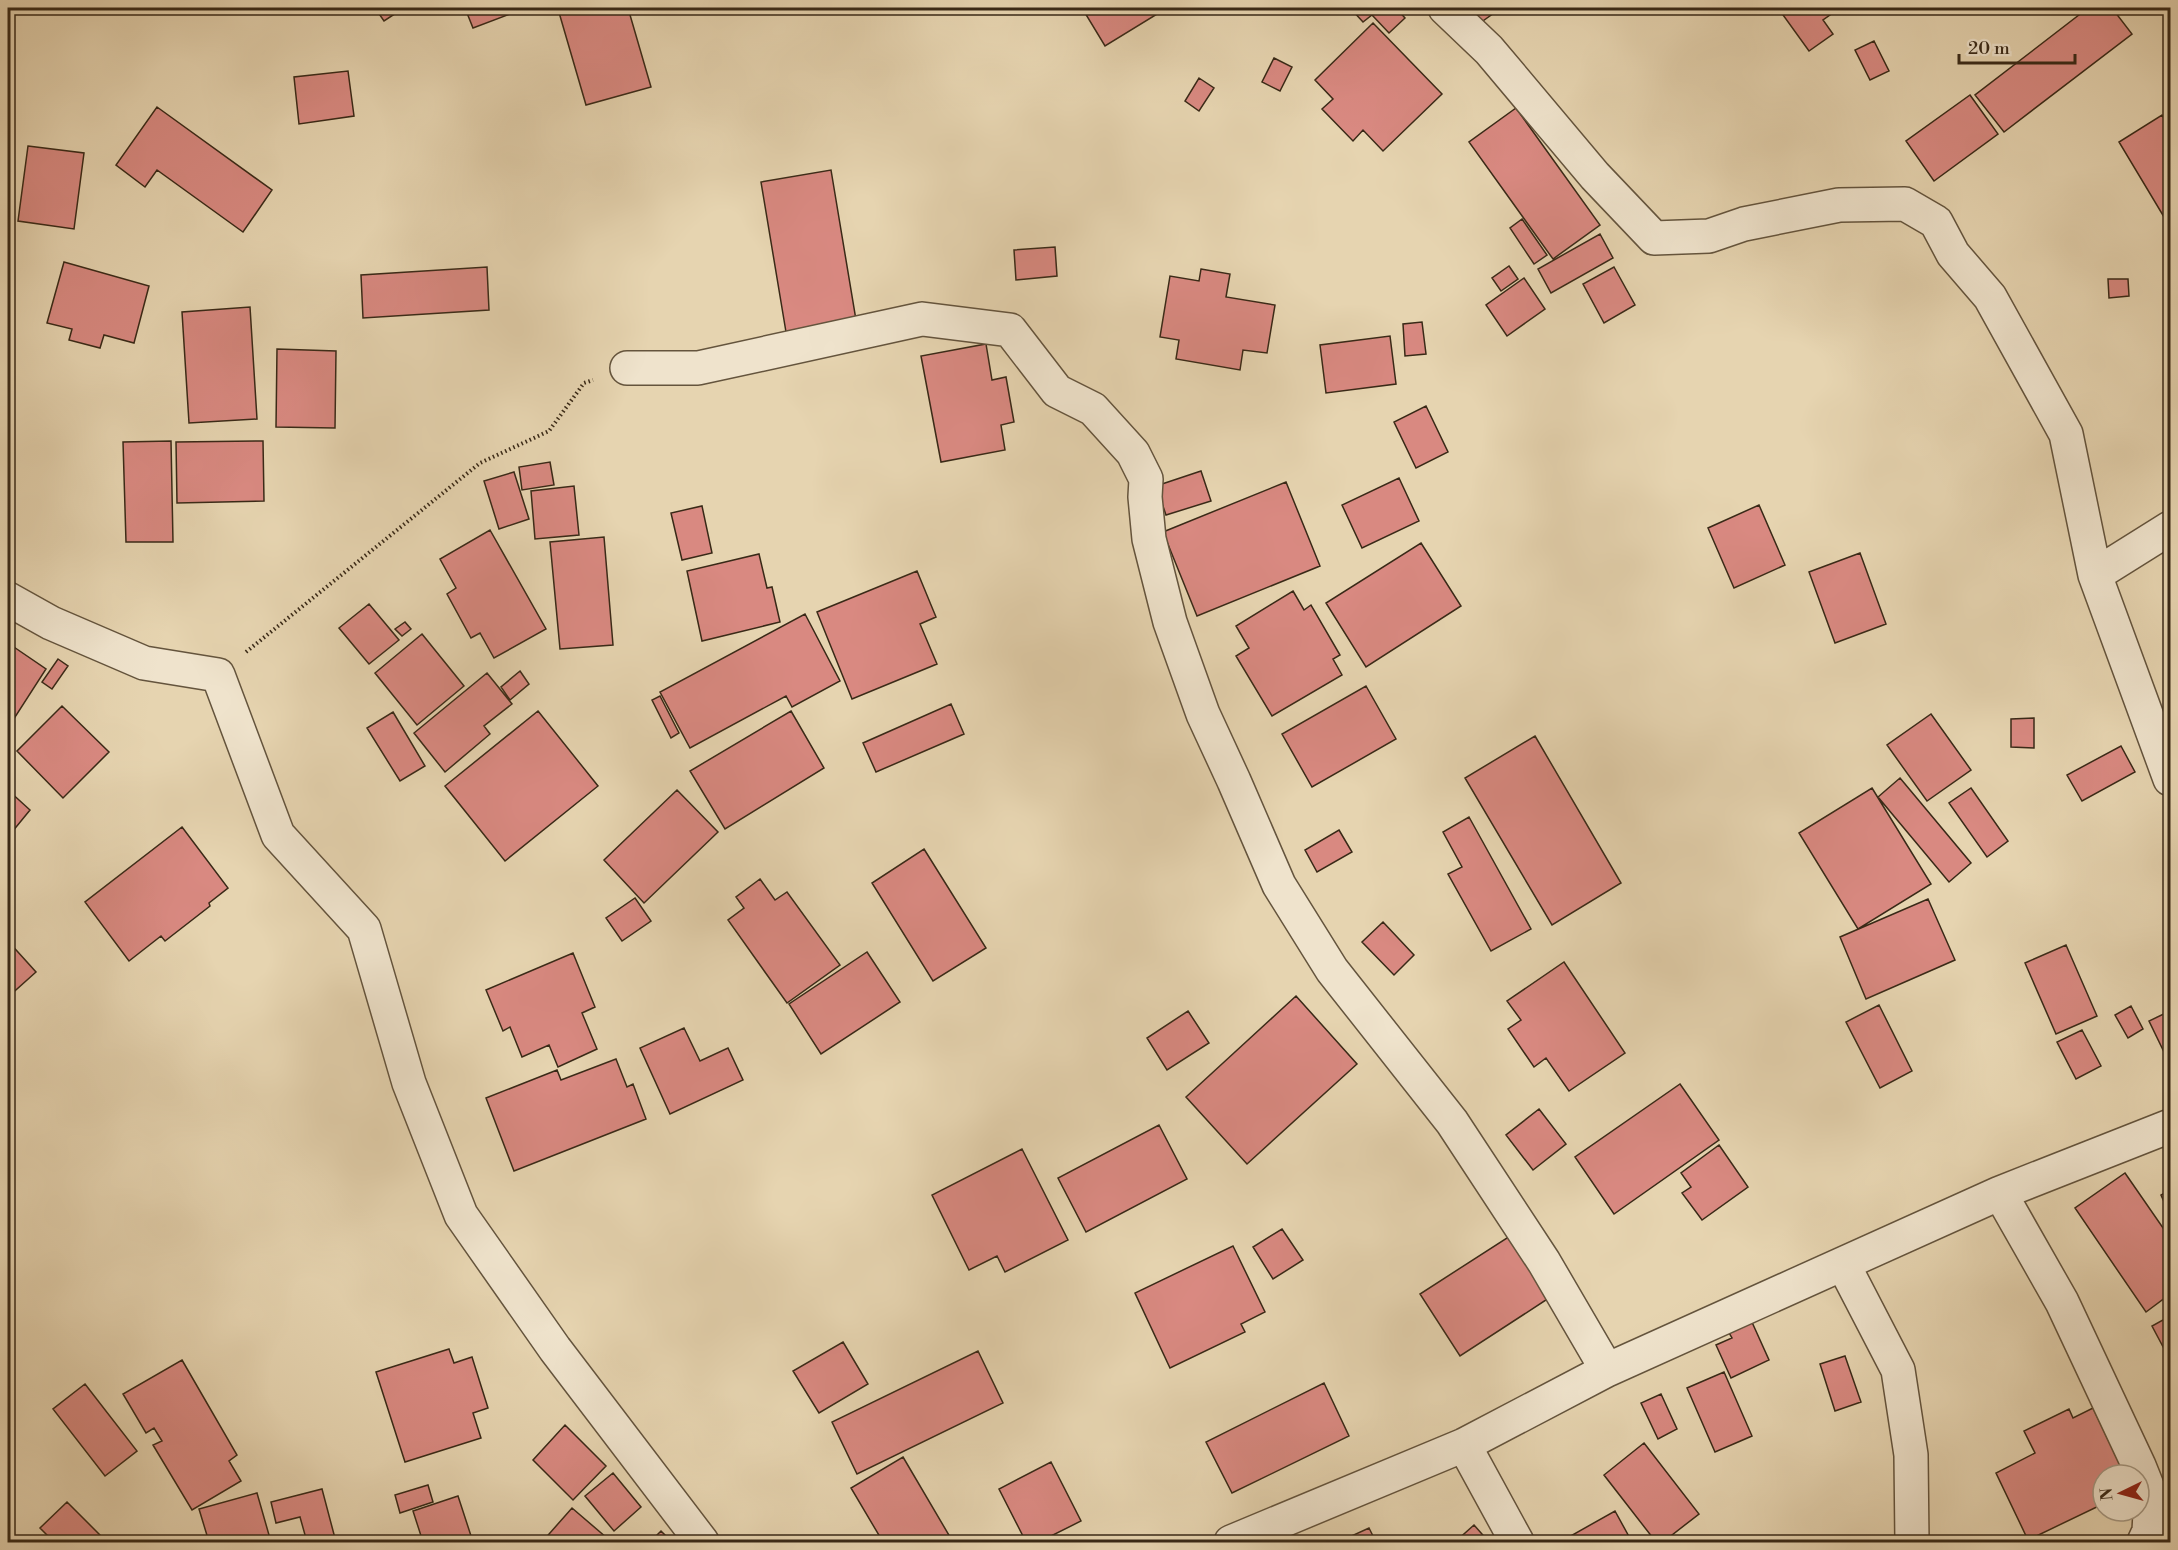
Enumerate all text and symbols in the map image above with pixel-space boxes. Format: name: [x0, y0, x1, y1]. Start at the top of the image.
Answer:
scale bar: [1959, 27, 2074, 65]
text: 20 m: [1968, 37, 2010, 60]
north arrow: [2091, 1463, 2151, 1523]
text: N: [2097, 1487, 2118, 1501]

